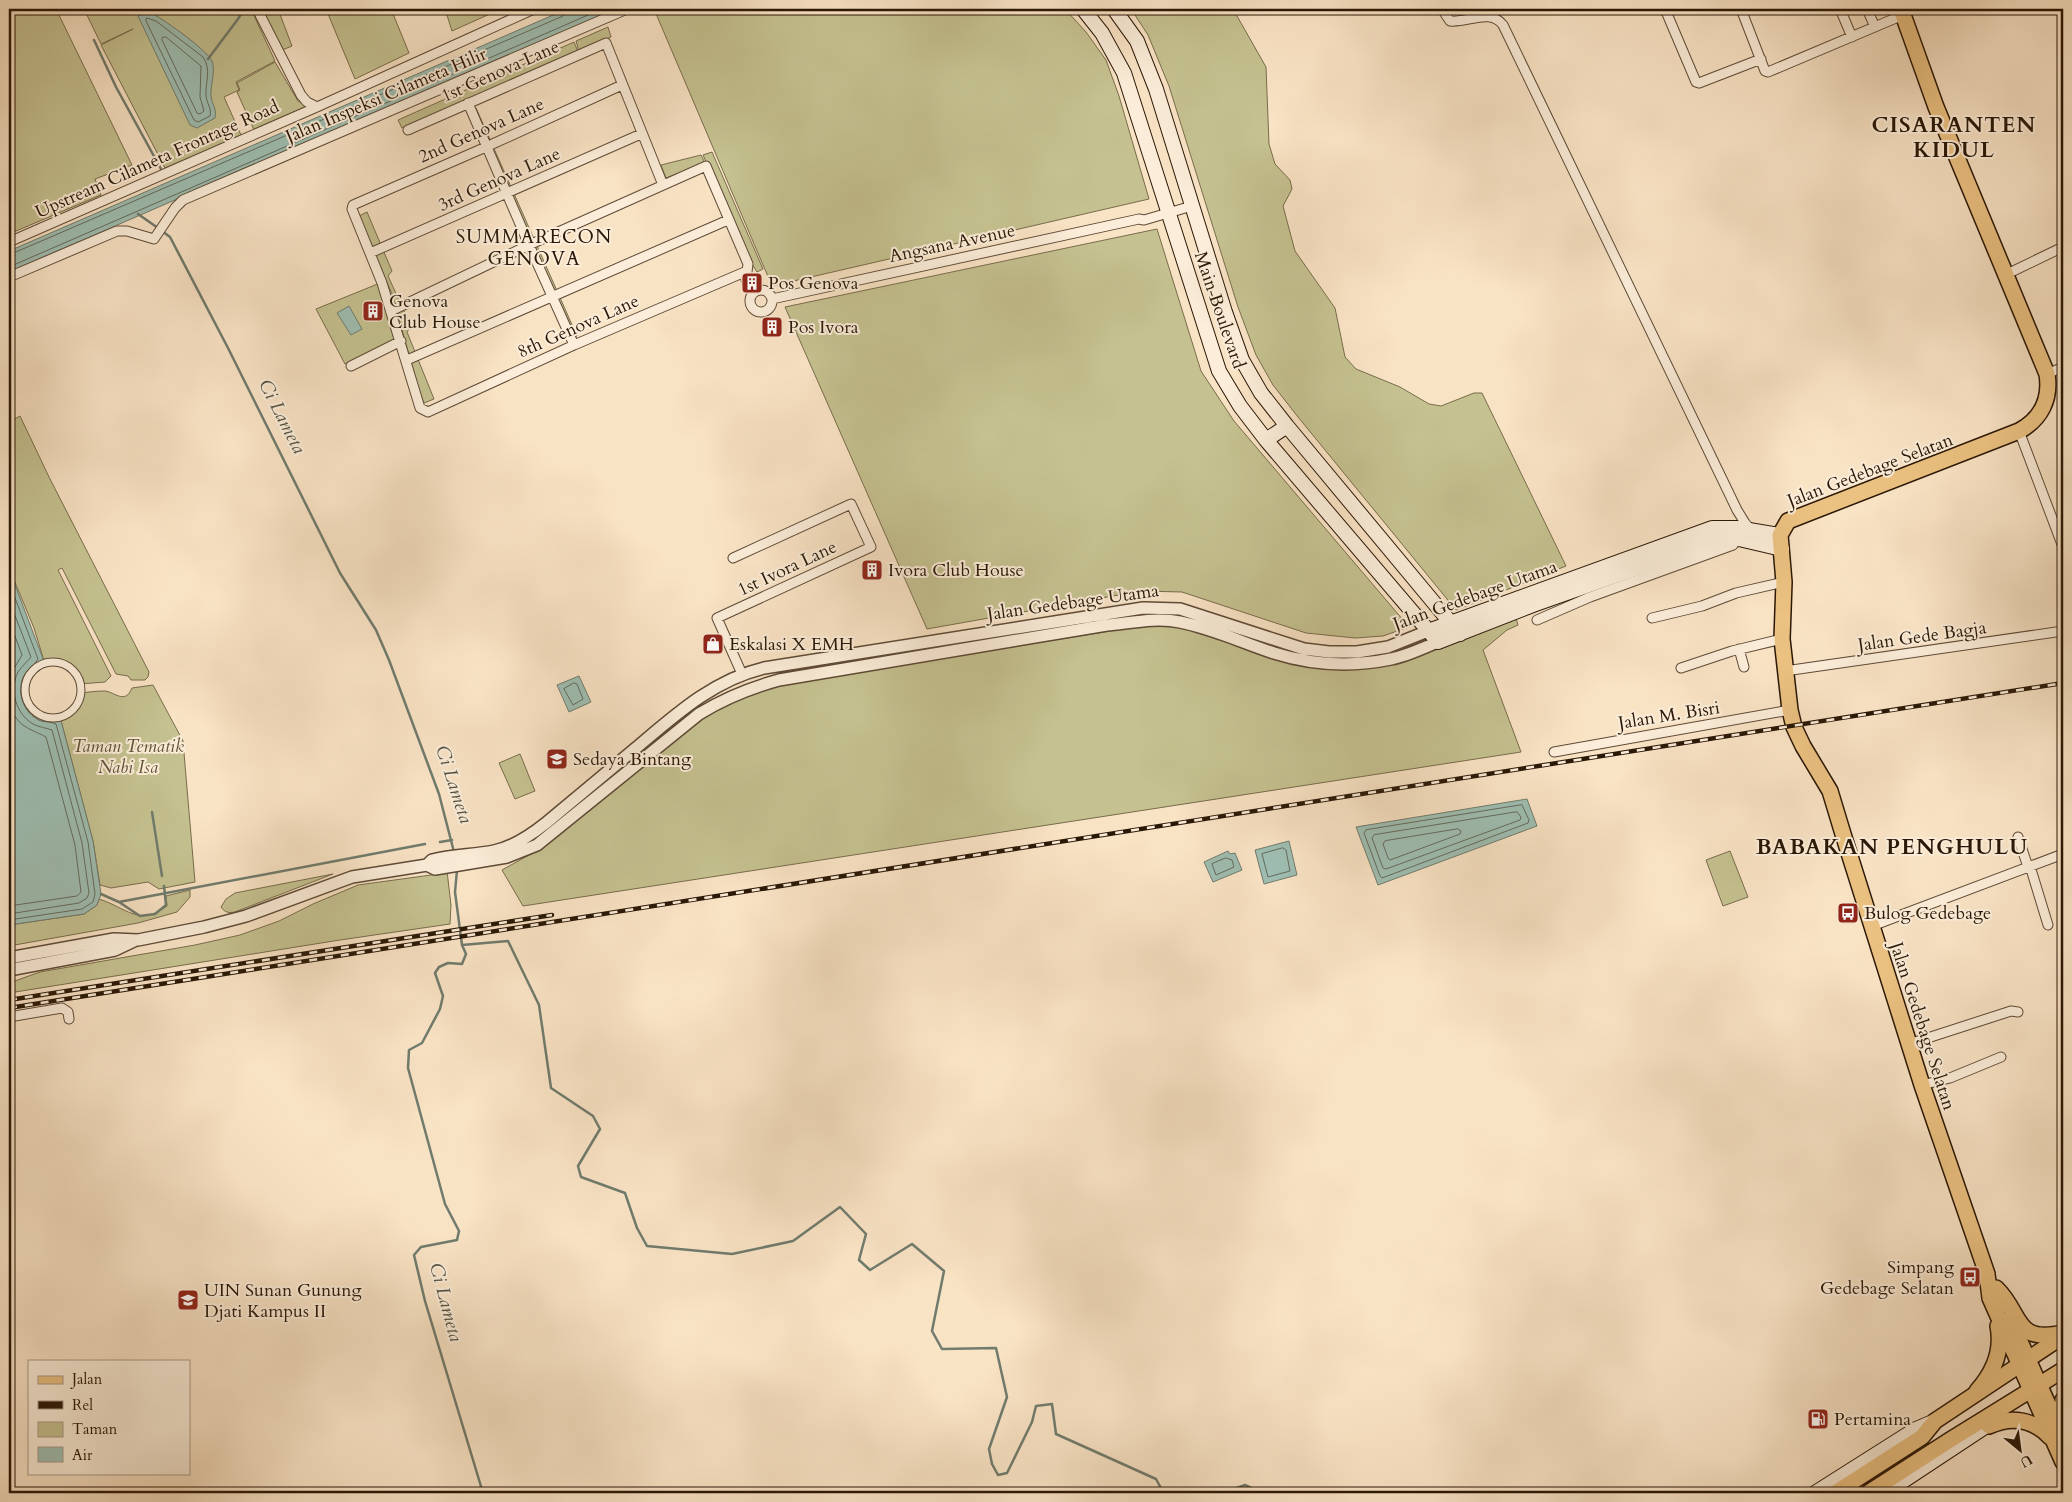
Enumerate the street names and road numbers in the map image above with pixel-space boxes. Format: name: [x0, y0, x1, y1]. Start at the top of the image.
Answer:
street label: 1st Genova Lane: [437, 34, 563, 109]
street label: Jalan Inspeksi Cilameta Hilir: [279, 42, 491, 150]
street label: 2nd Genova Lane: [414, 92, 548, 169]
street label: Upstream Cilameta Frontage Road: [31, 94, 283, 225]
street label: 3rd Genova Lane: [434, 141, 564, 218]
street label: Angsana Avenue: [887, 218, 1017, 269]
street label: Main Boulevard: [1188, 248, 1251, 373]
street label: 8th Genova Lane: [513, 288, 643, 364]
street label: Jalan Gedebage Selatan: [1781, 427, 1957, 515]
street label: 1st Ivora Lane: [733, 535, 841, 602]
street label: Jalan Gedebage Utama: [1387, 554, 1561, 638]
street label: Jalan Gedebage Utama: [983, 578, 1161, 627]
street label: Jalan Gede Bagja: [1853, 615, 1988, 658]
street label: Jalan M. Bisri: [1613, 695, 1722, 736]
street label: Jalan Gedebage Selatan: [1883, 936, 1962, 1114]

